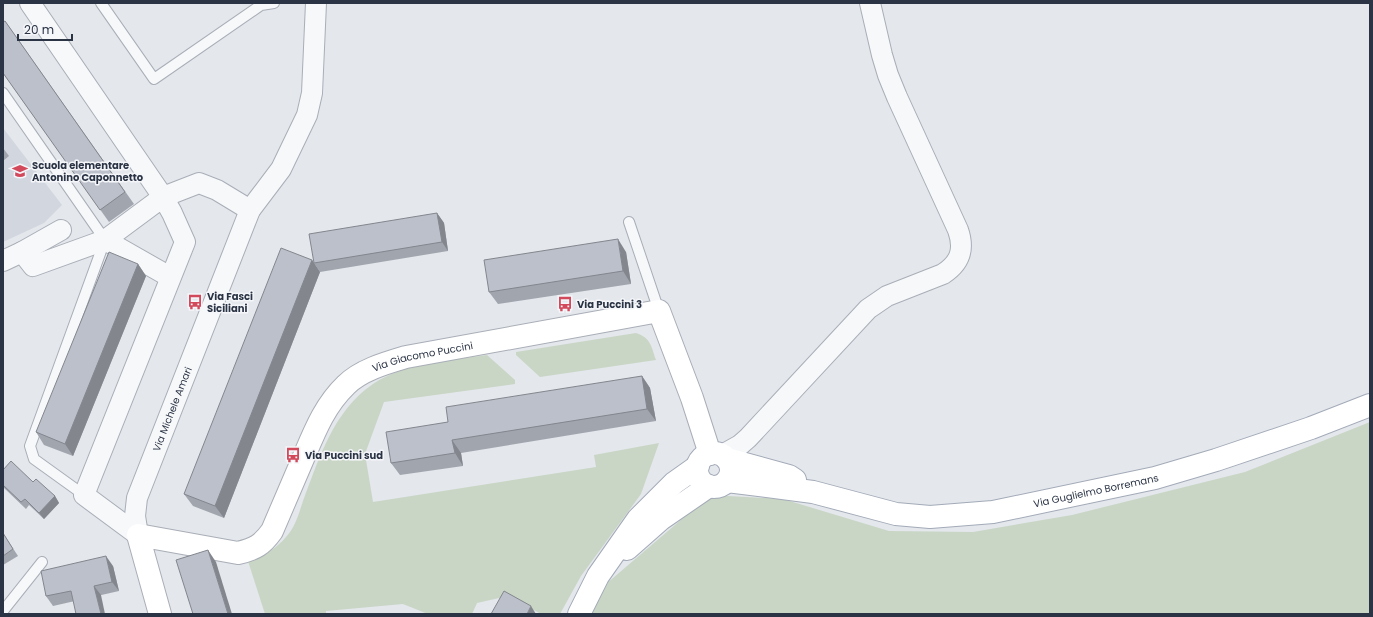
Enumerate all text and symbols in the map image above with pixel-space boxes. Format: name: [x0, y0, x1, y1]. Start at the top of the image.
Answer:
scale bar: [18, 16, 72, 42]
text: 20 m: [24, 21, 54, 38]
place label: Scuola elementare Antonino Caponnetto: [32, 158, 144, 185]
school or university icon: Scuola elementare Antonino Caponnetto: [11, 162, 29, 180]
place label: Via Fasci Siciliani: [207, 289, 253, 316]
bus stop icon: Via Fasci Siciliani: [186, 293, 204, 311]
bus stop icon: Via Puccini 3: [556, 295, 574, 313]
place label: Via Puccini 3: [577, 297, 642, 312]
street label: Via Giacomo Puccini: [370, 337, 474, 375]
street label: Via Michele Amari: [149, 364, 195, 454]
bus stop icon: Via Puccini sud: [284, 446, 302, 464]
place label: Via Puccini sud: [305, 448, 383, 463]
street label: Via Guglielmo Borremans: [1032, 470, 1160, 511]

